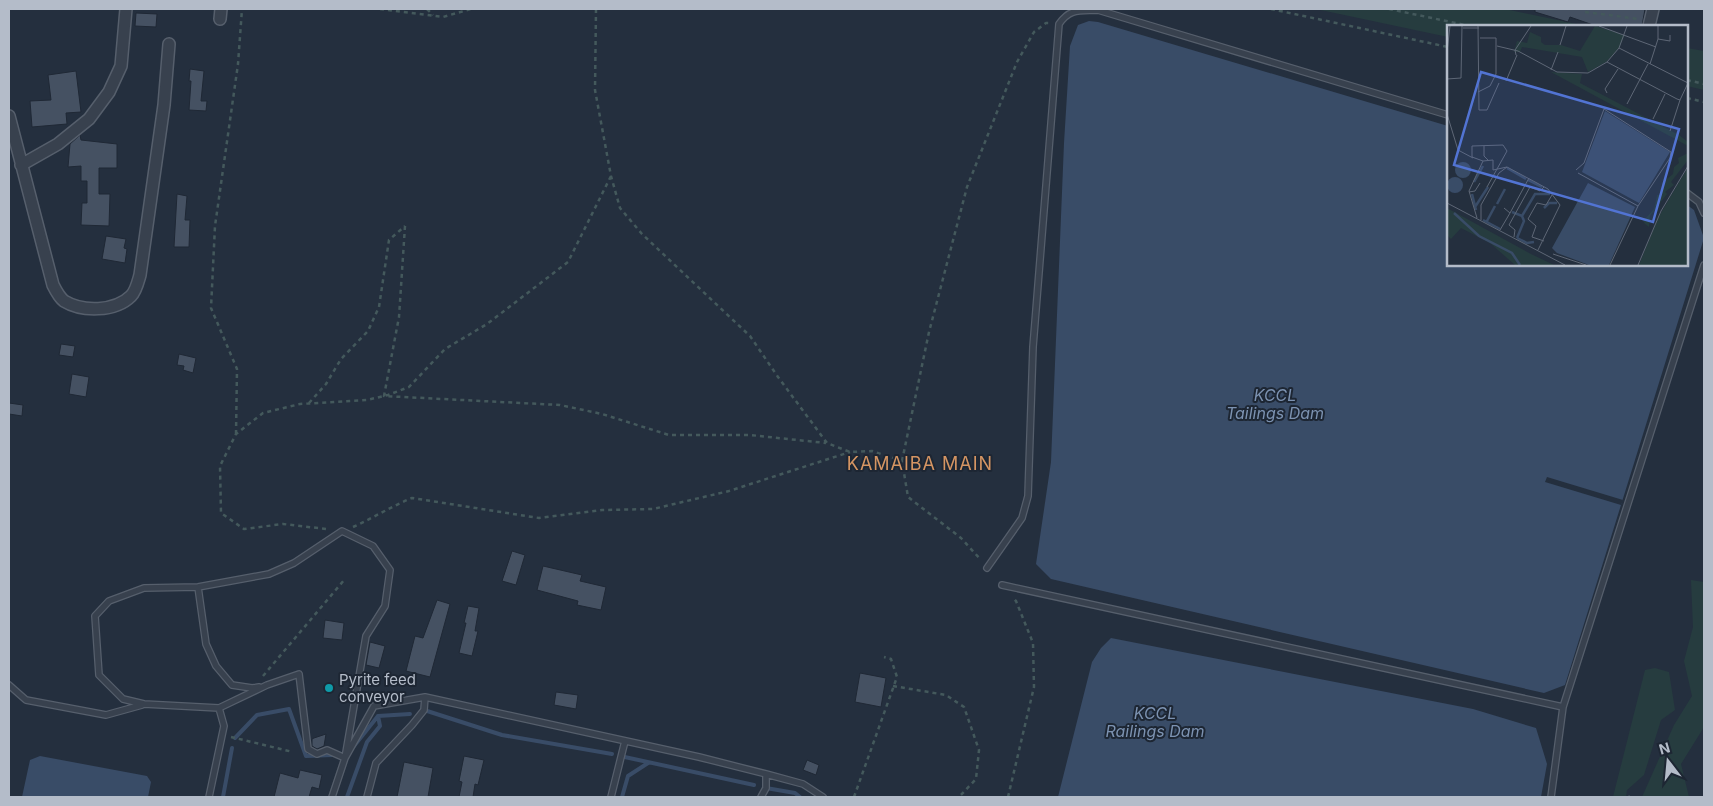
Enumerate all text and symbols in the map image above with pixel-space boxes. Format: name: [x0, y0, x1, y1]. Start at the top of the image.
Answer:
inset map: [1447, 25, 1688, 266]
water label: KCCL Tailings Dam: [1226, 385, 1324, 423]
district label: KAMAIBA MAIN: [847, 453, 993, 474]
place label: Pyrite feed conveyor: [339, 670, 416, 706]
marker: Pyrite feed conveyor: [323, 682, 335, 694]
water label: KCCL Railings Dam: [1105, 703, 1205, 741]
north arrow: [1643, 736, 1693, 786]
text: N: [1657, 738, 1672, 758]

